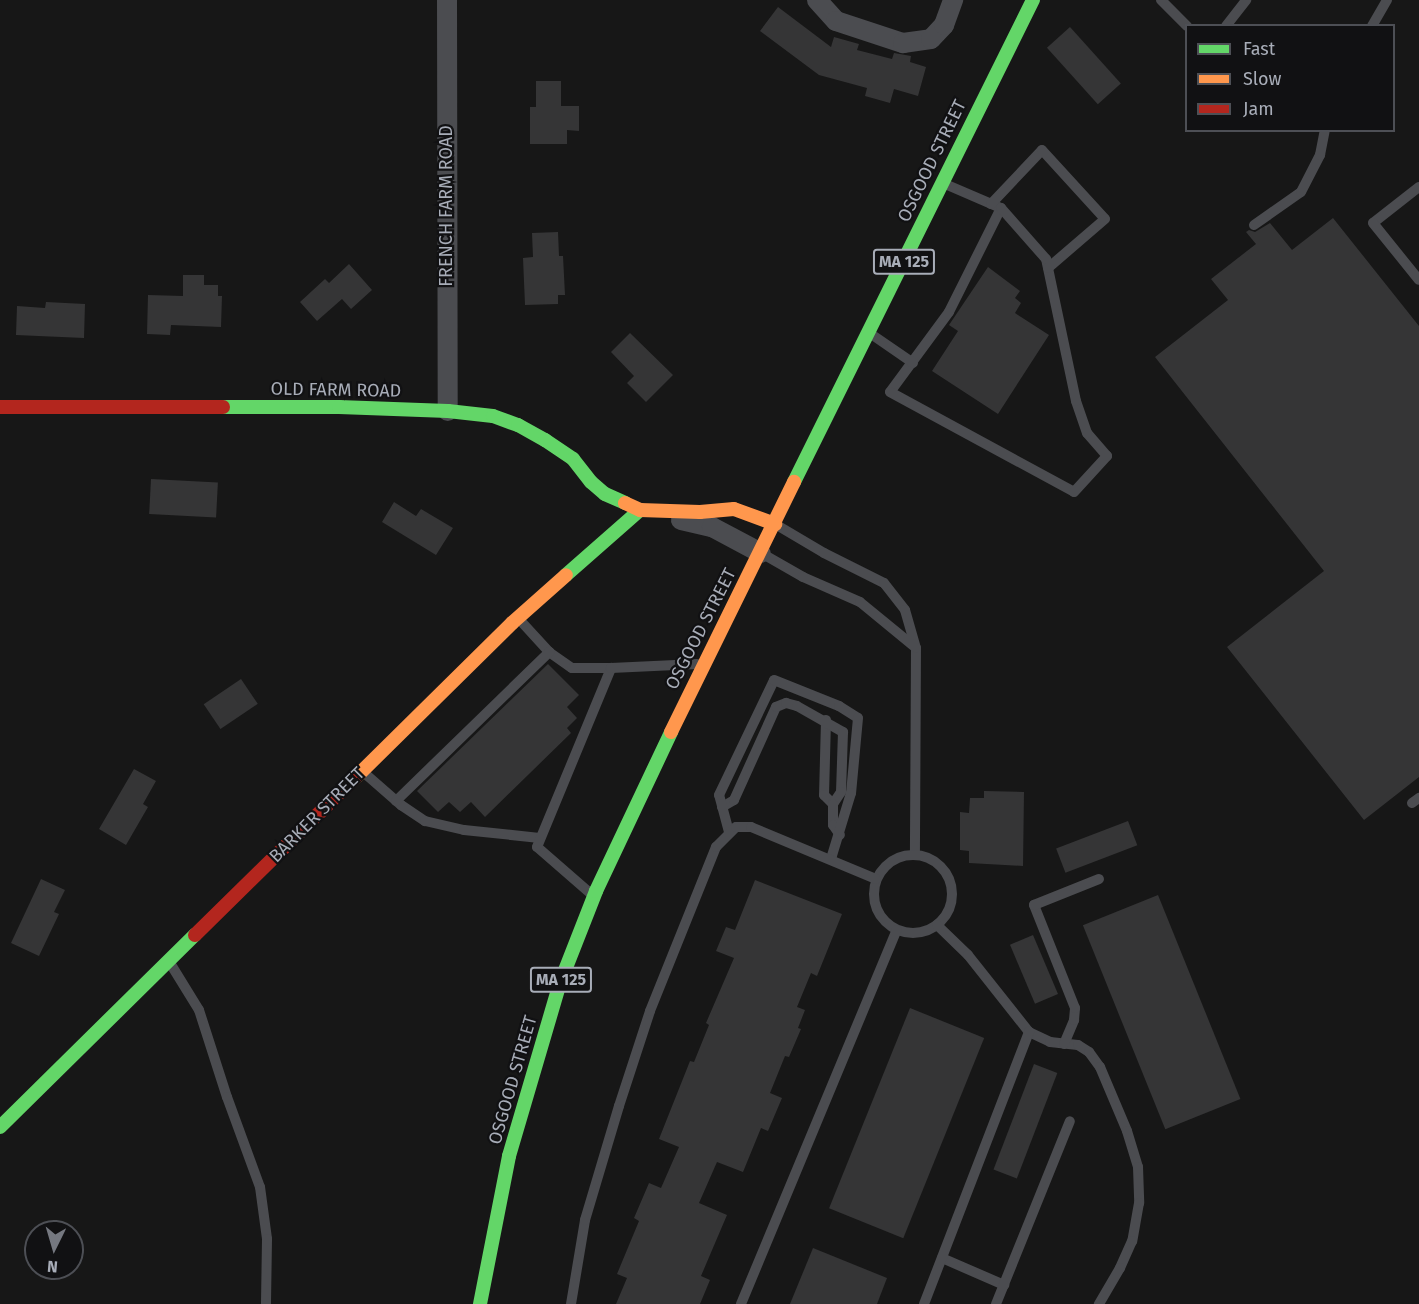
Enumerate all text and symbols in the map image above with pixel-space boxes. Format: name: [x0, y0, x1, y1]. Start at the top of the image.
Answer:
legend: [1185, 24, 1395, 132]
text: Fast: [1243, 38, 1275, 60]
text: Slow: [1243, 68, 1281, 90]
street label: OSGOOD STREET: [893, 96, 971, 226]
text: Jam: [1243, 98, 1274, 120]
street label: FRENCH FARM ROAD: [435, 125, 457, 287]
road number: MA 125: [872, 249, 936, 275]
street label: OLD FARM ROAD: [271, 378, 401, 402]
street label: OSGOOD STREET: [661, 565, 741, 693]
street label: BARKER STREET: [265, 763, 369, 867]
road number: MA 125: [530, 967, 592, 993]
street label: OSGOOD STREET: [484, 1013, 542, 1147]
north arrow: [24, 1220, 84, 1280]
text: N: [46, 1257, 59, 1276]

